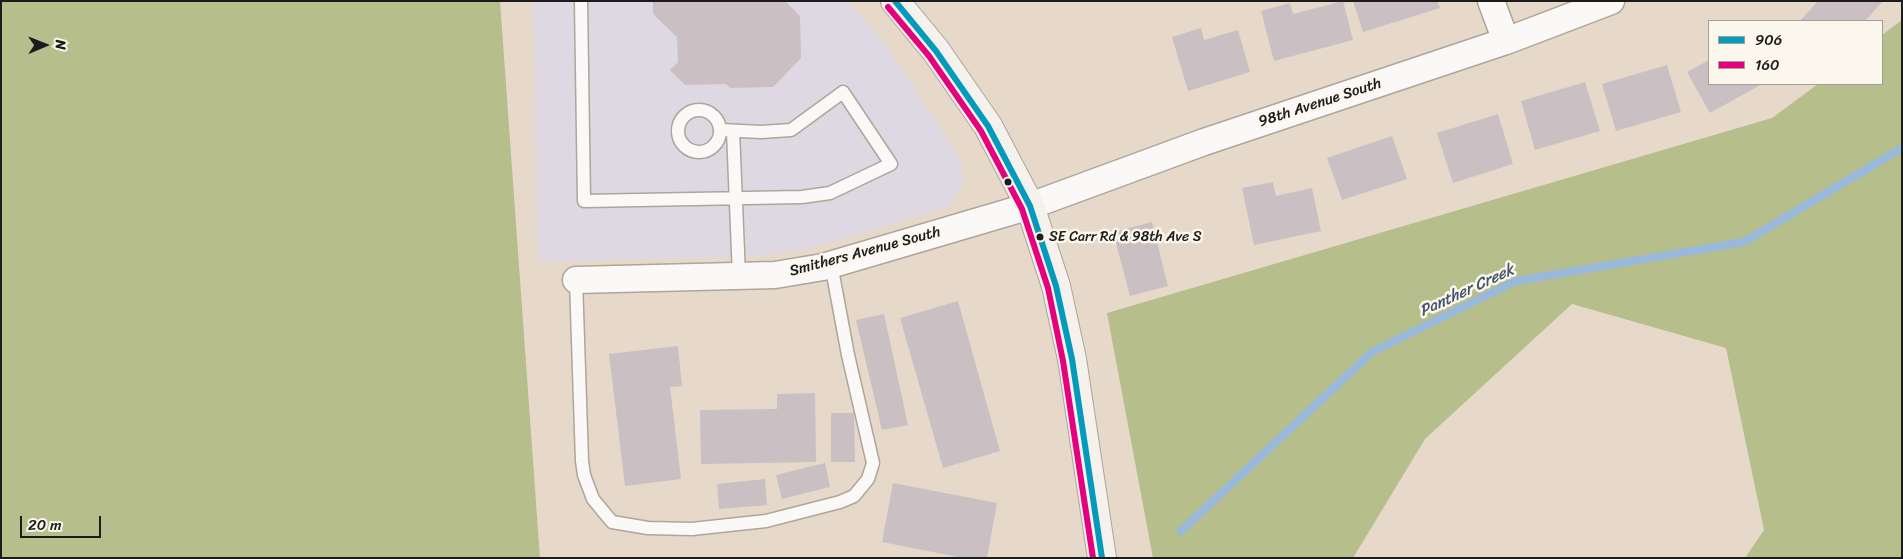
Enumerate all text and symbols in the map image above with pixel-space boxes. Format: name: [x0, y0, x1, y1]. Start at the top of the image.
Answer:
north arrow: [20, 20, 70, 70]
legend: [1708, 20, 1883, 85]
text: 906: [1755, 27, 1782, 53]
text: N: [48, 40, 73, 50]
text: 160: [1755, 52, 1779, 78]
street label: 98th Avenue South: [1256, 75, 1384, 131]
unlabelled marker: [1003, 177, 1013, 187]
street label: Smithers Avenue South: [788, 223, 942, 281]
place label: SE Carr Rd & 98th Ave S: [1049, 229, 1202, 245]
marker: SE Carr Rd & 98th Ave S: [1035, 232, 1045, 242]
water label: Panther Creek: [1417, 261, 1517, 321]
scale bar: [22, 506, 104, 538]
text: 20 m: [28, 512, 62, 538]

